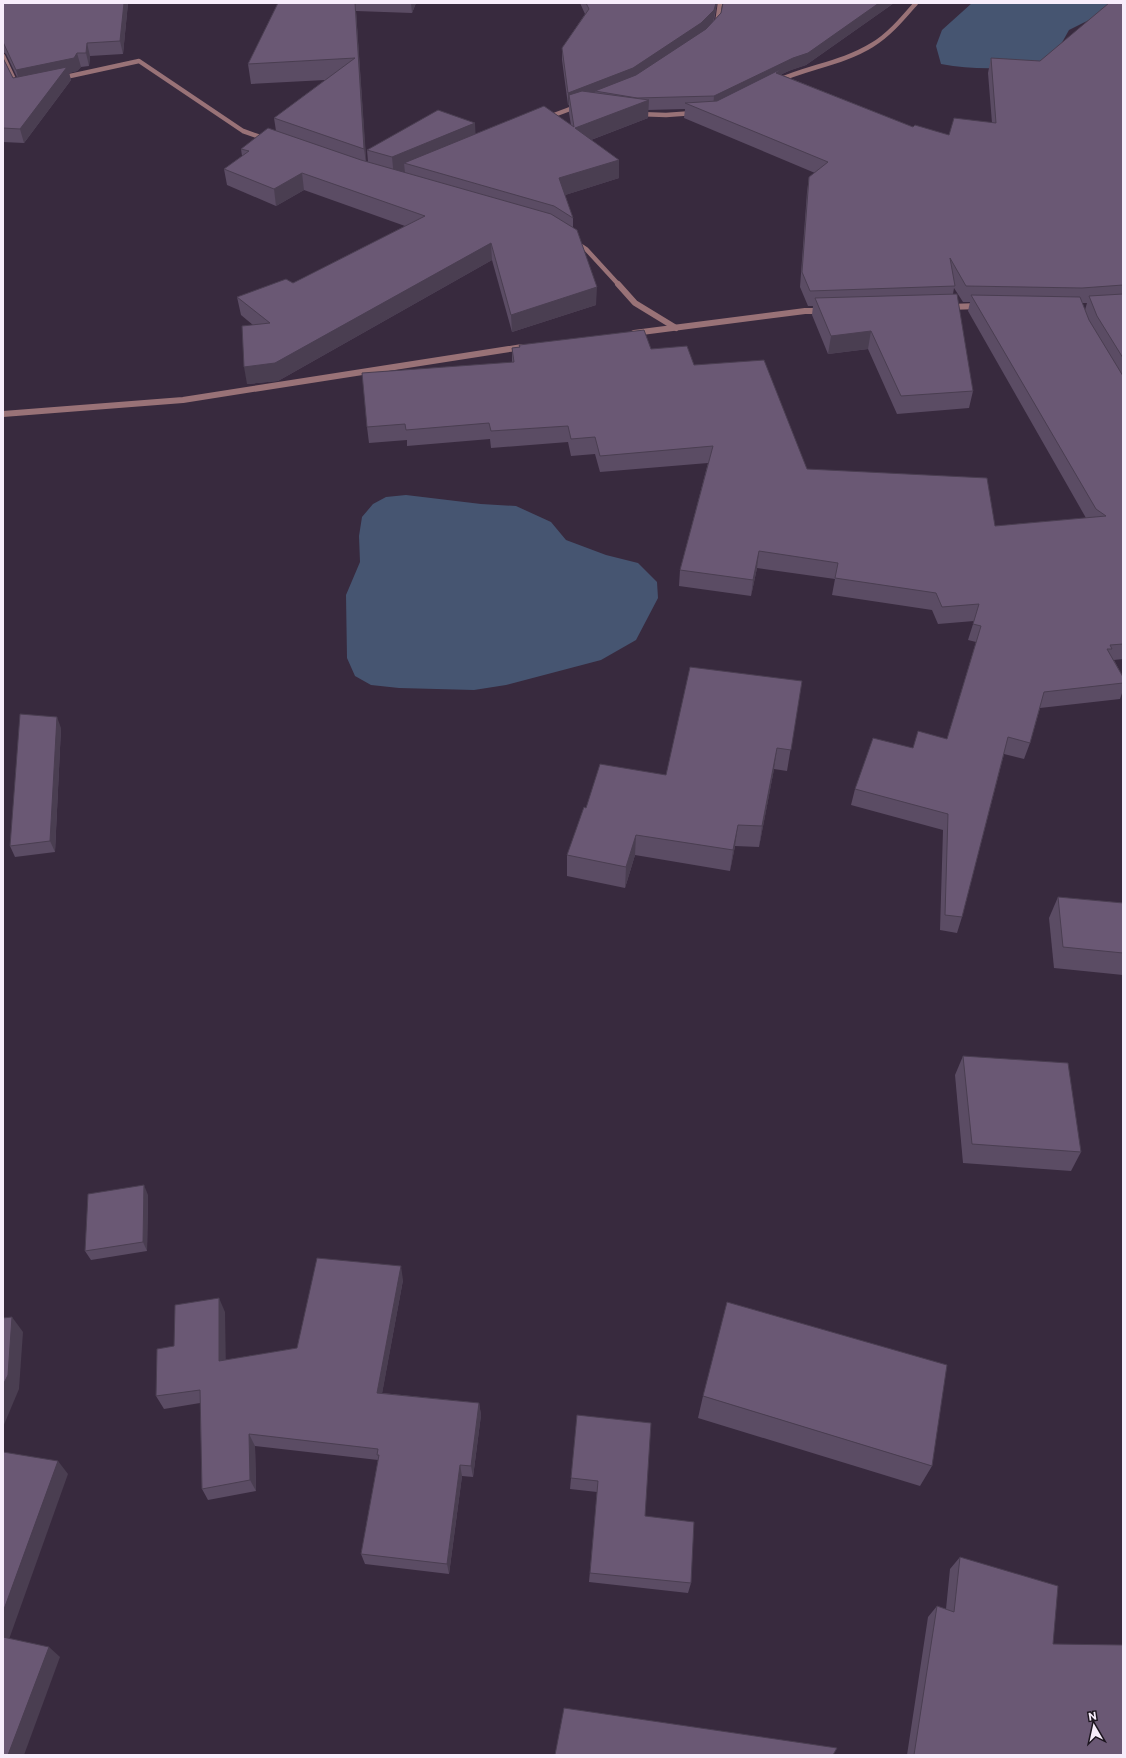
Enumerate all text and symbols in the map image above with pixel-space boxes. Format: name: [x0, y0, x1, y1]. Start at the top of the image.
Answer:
north arrow: [1074, 1706, 1114, 1746]
text: N: [1087, 1709, 1097, 1723]

